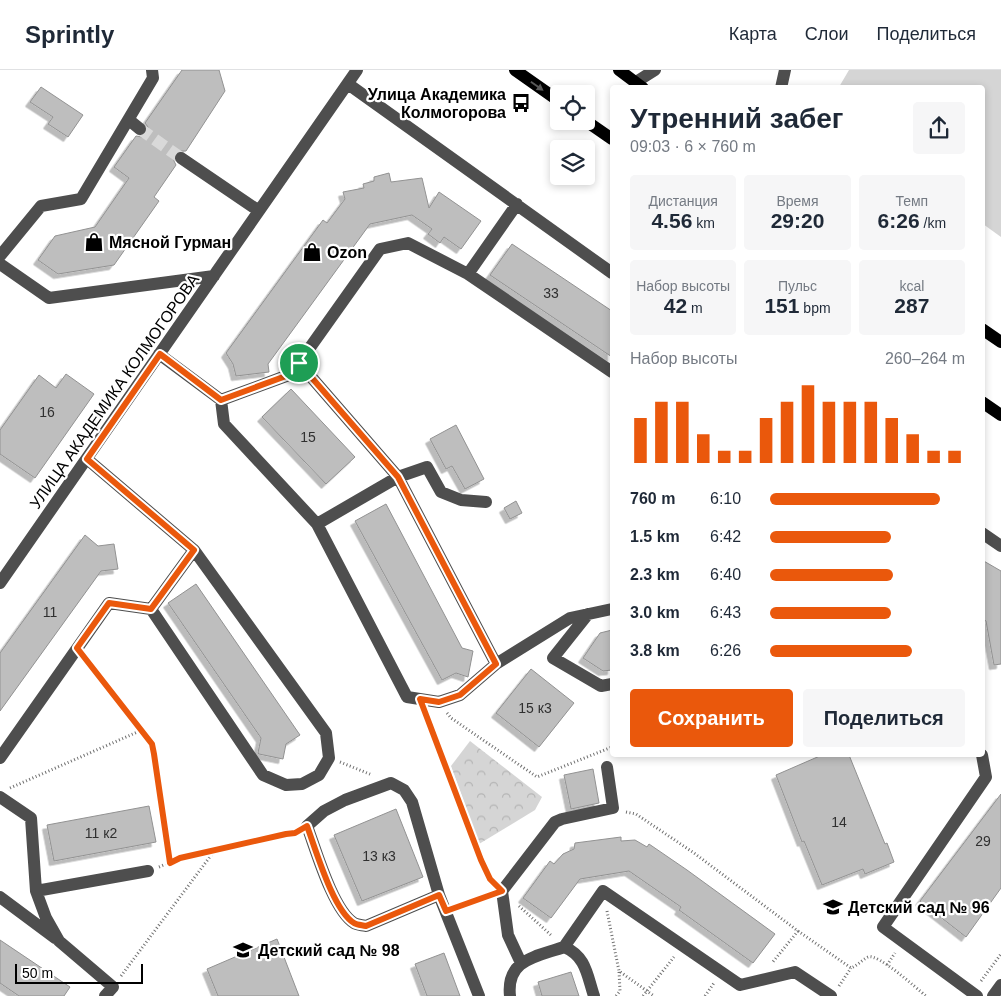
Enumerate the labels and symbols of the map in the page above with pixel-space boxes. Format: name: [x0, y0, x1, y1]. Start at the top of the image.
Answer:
one-way arrow: [530, 80, 543, 91]
place label: Улица Академика Колмогорова: [368, 86, 506, 121]
bus stop icon: Улица Академика Колмогорова: [510, 92, 532, 114]
shop icon: Мясной Гурман: [83, 231, 105, 253]
place label: Мясной Гурман: [109, 234, 231, 251]
shop icon: Ozon: [301, 241, 323, 263]
place label: Ozon: [327, 244, 367, 261]
street label: УЛИЦА АКАДЕМИКА КОЛМОГОРОВА: [27, 271, 202, 512]
house number: 33: [543, 285, 559, 301]
pin: [278, 342, 320, 384]
house number: 16: [39, 404, 55, 420]
house number: 15: [300, 429, 316, 445]
house number: 11: [43, 604, 57, 620]
house number: 15 к3: [518, 700, 552, 716]
house number: 14: [831, 814, 847, 830]
house number: 11 к2: [85, 825, 117, 841]
house number: 29: [975, 833, 991, 849]
house number: 13 к3: [362, 848, 396, 864]
school or university icon: Детский сад № 96: [822, 896, 844, 918]
place label: Детский сад № 96: [848, 899, 990, 916]
school or university icon: Детский сад № 98: [232, 939, 254, 961]
place label: Детский сад № 98: [258, 942, 400, 959]
scale bar: [15, 961, 142, 984]

